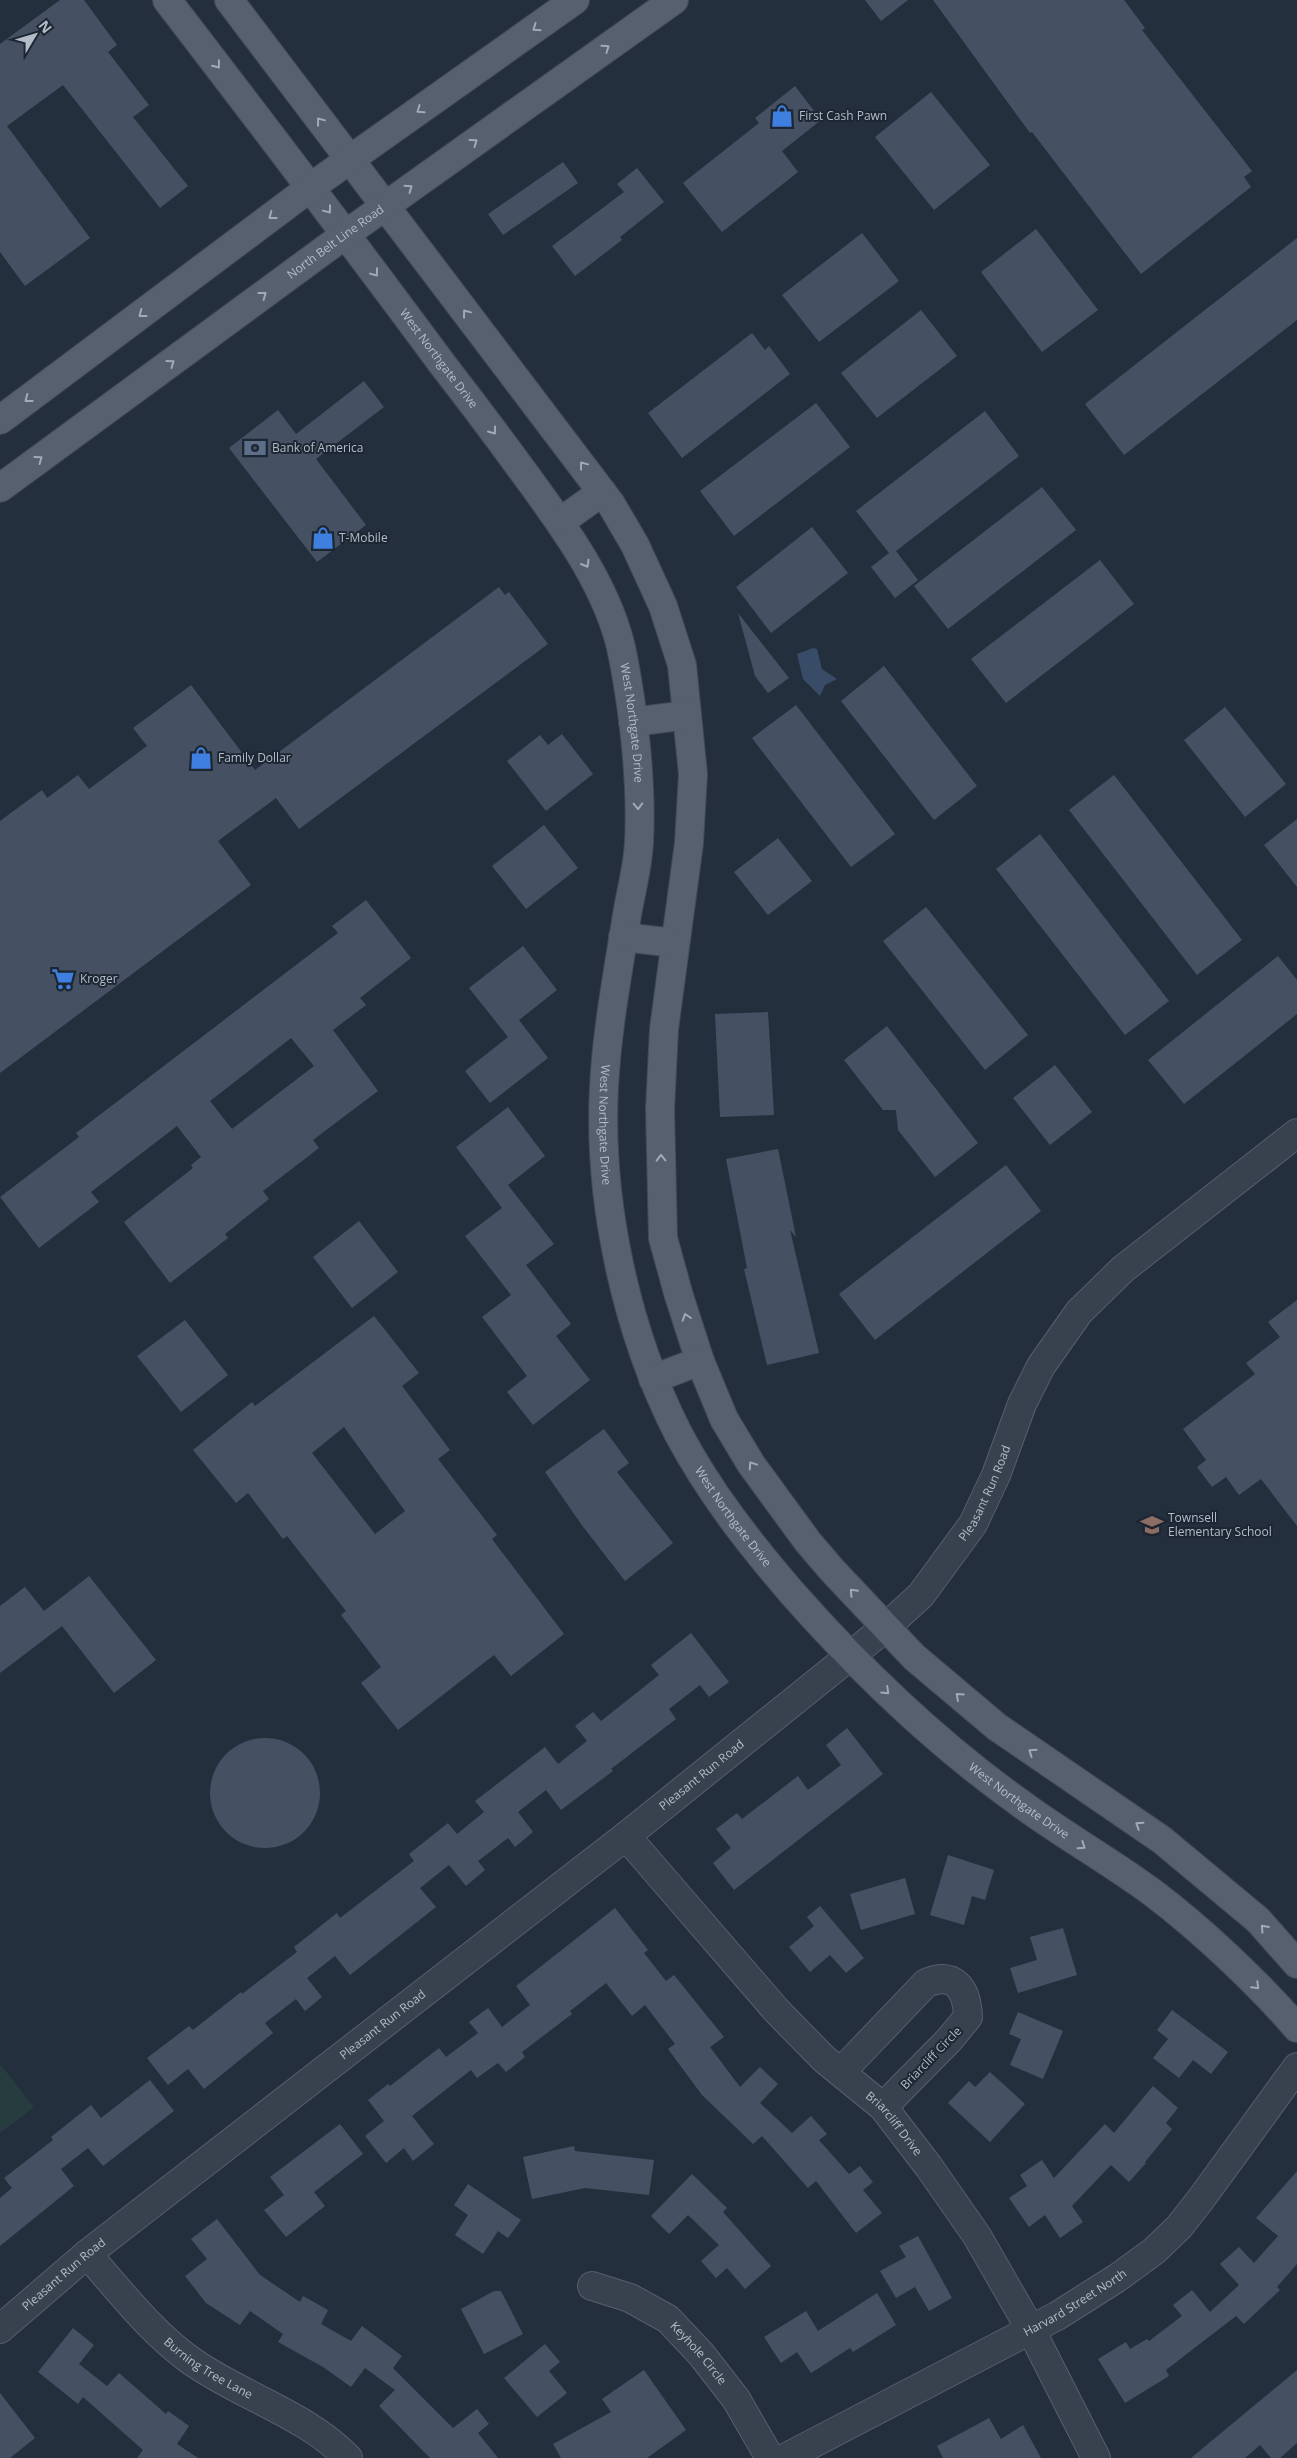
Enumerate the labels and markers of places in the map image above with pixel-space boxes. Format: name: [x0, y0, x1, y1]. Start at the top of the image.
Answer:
shop icon: First Cash Pawn: [769, 103, 795, 129]
place label: First Cash Pawn: [799, 107, 887, 124]
bank icon: Bank of America: [242, 435, 268, 461]
place label: Bank of America: [272, 439, 363, 456]
shop icon: T-Mobile: [310, 525, 336, 551]
place label: T-Mobile: [339, 529, 388, 546]
shop icon: Family Dollar: [188, 745, 214, 771]
place label: Family Dollar: [218, 749, 291, 766]
supermarket icon: Kroger: [50, 966, 76, 992]
place label: Kroger: [80, 970, 118, 987]
place label: Townsell Elementary School: [1168, 1509, 1272, 1540]
school or university icon: Townsell Elementary School: [1139, 1512, 1165, 1538]

